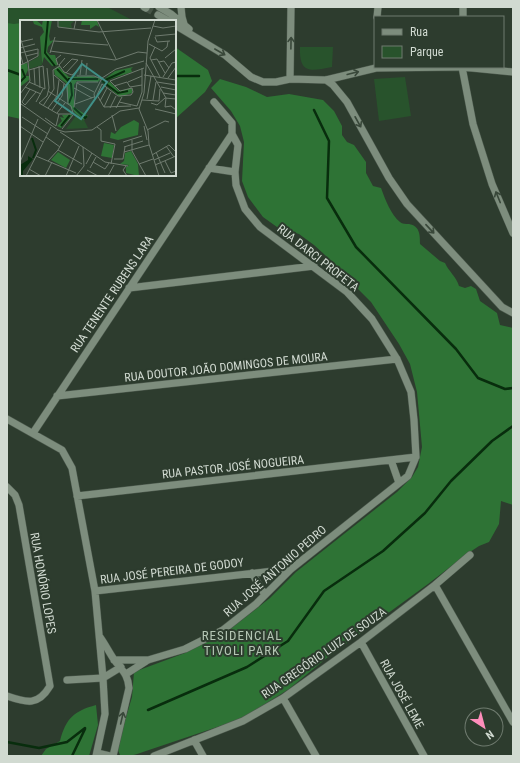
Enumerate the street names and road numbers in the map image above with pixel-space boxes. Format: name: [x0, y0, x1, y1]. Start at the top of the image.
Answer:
street label: RUA DARCI PROFETA: [274, 222, 362, 294]
street label: RUA TENENTE RUBENS LARA: [68, 233, 157, 355]
street label: RUA DOUTOR JOÃO DOMINGOS DE MOURA: [123, 347, 328, 385]
street label: RUA PASTOR JOSÉ NOGUEIRA: [161, 452, 305, 481]
street label: RUA JOSÉ ANTONIO PEDRO: [220, 522, 329, 619]
street label: RUA HONÓRIO LOPES: [27, 531, 60, 635]
street label: RUA JOSÉ PEREIRA DE GODOY: [99, 554, 245, 587]
street label: RUA GREGÓRIO LUIZ DE SOUZA: [258, 604, 389, 701]
street label: RUA JOSÉ LEME: [377, 656, 428, 731]

